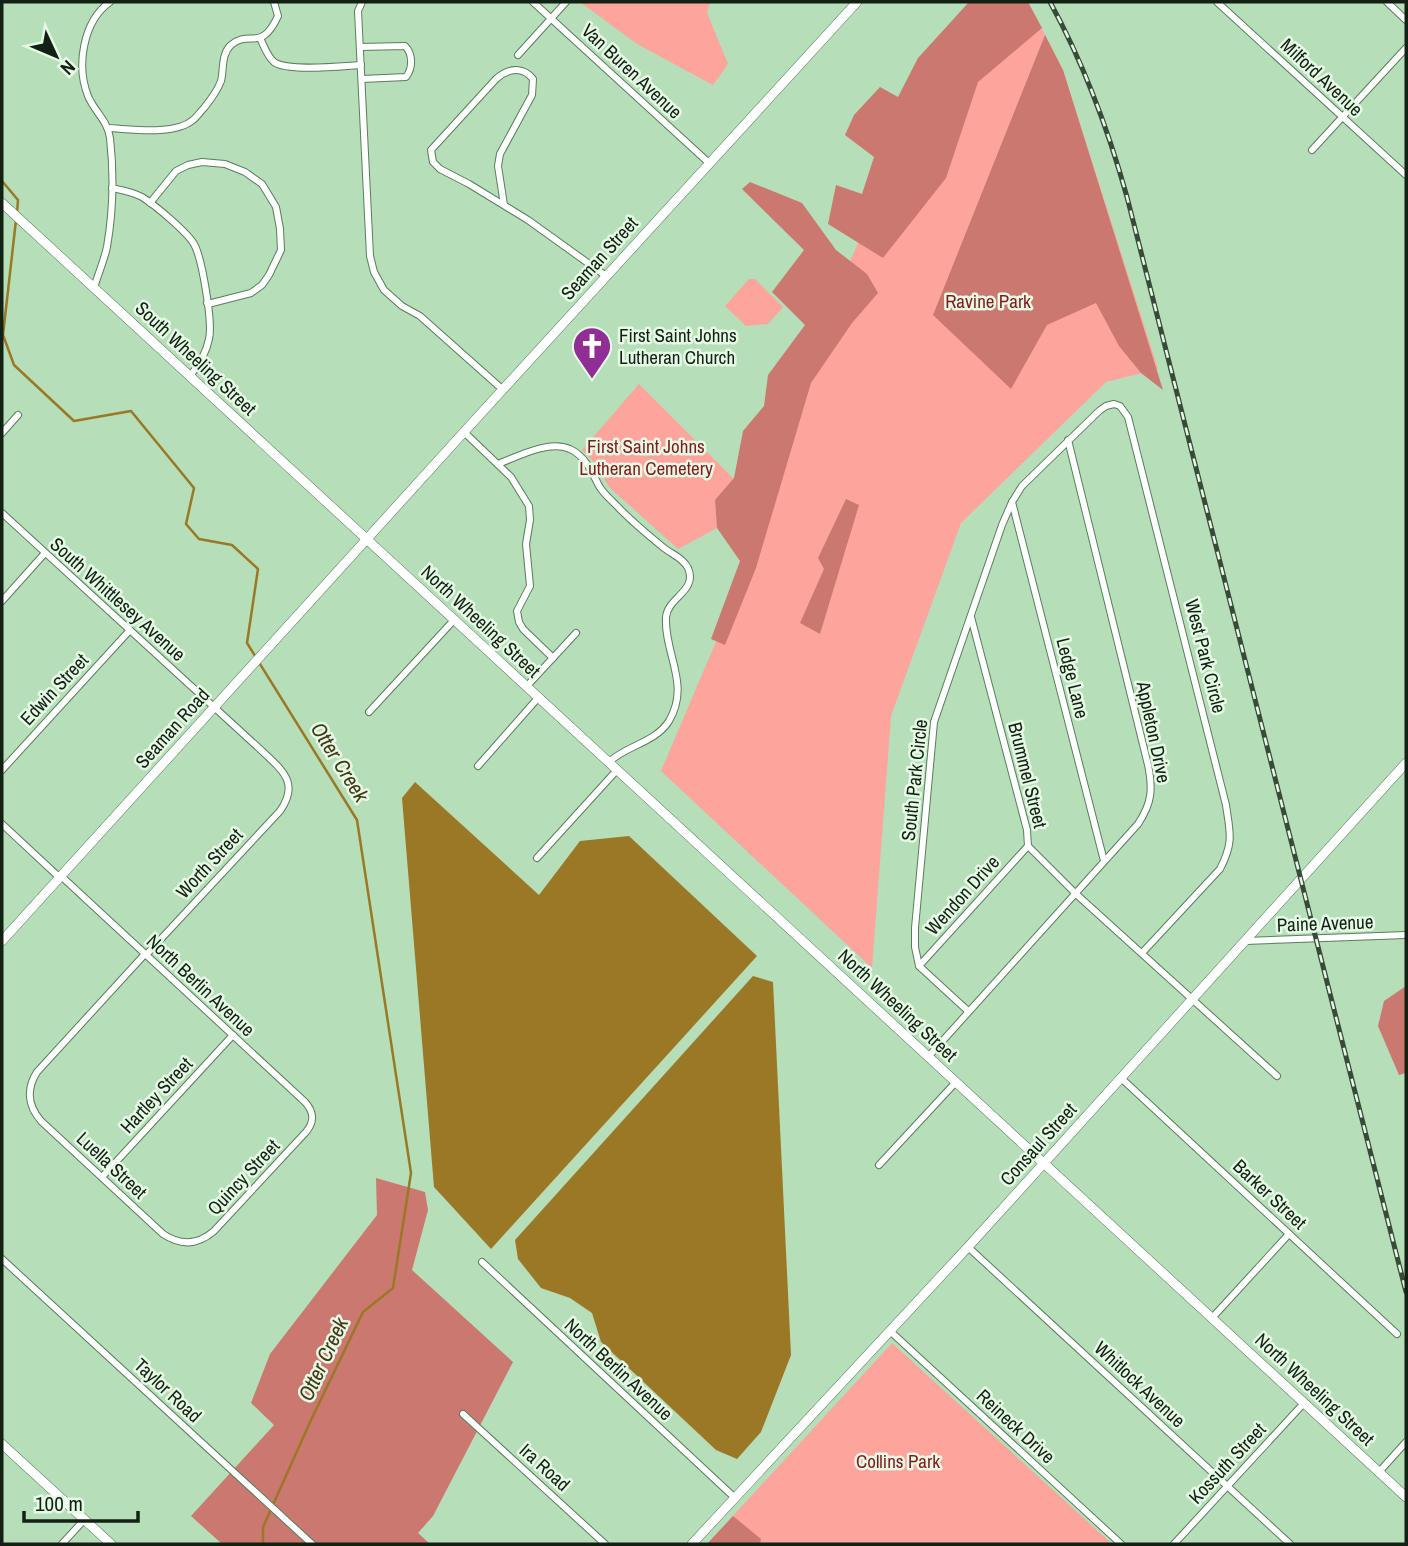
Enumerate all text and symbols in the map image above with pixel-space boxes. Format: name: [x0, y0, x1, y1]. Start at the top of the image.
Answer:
street label: Van Buren Avenue: [576, 18, 688, 124]
north arrow: [21, 21, 91, 91]
street label: Milford Avenue: [1275, 32, 1369, 122]
text: N: [55, 55, 81, 81]
street label: Seaman Street: [555, 210, 644, 305]
park label: Ravine Park: [945, 288, 1031, 314]
street label: South Wheeling Street: [130, 295, 263, 421]
place label: First Saint Johns Lutheran Church: [619, 322, 737, 370]
church icon: First Saint Johns Lutheran Church: [571, 325, 613, 380]
park label: First Saint Johns Lutheran Cemetery: [579, 433, 713, 481]
street label: South Whittlesey Avenue: [45, 531, 191, 667]
street label: North Wheeling Street: [416, 559, 547, 684]
street label: West Park Circle: [1179, 596, 1233, 716]
street label: Ledge Lane: [1050, 635, 1096, 721]
street label: Edwin Street: [14, 647, 94, 730]
street label: Appleton Drive: [1130, 678, 1177, 785]
street label: Seaman Road: [129, 682, 215, 774]
water label: Otter Creek: [304, 717, 377, 809]
street label: South Park Circle: [895, 718, 933, 842]
street label: Brummel Street: [1002, 719, 1054, 831]
street label: Worth Street: [170, 822, 249, 904]
street label: Wendon Drive: [919, 849, 1005, 941]
street label: Paine Avenue: [1276, 908, 1374, 938]
street label: North Berlin Avenue: [141, 928, 261, 1042]
street label: North Wheeling Street: [833, 943, 964, 1068]
street label: Hartley Street: [114, 1051, 198, 1139]
street label: Consaul Street: [994, 1097, 1083, 1191]
street label: Luella Street: [71, 1126, 153, 1205]
street label: Quincy Street: [201, 1133, 285, 1221]
street label: Barker Street: [1228, 1153, 1313, 1235]
water label: Otter Creek: [291, 1311, 356, 1405]
street label: North Berlin Avenue: [559, 1312, 679, 1426]
street label: North Wheeling Street: [1250, 1327, 1381, 1452]
street label: Whitlock Avenue: [1089, 1335, 1191, 1433]
street label: Taylor Road: [129, 1352, 207, 1428]
street label: Reineck Drive: [971, 1383, 1061, 1469]
street label: Kossuth Street: [1183, 1416, 1272, 1509]
street label: Ira Road: [514, 1437, 576, 1497]
park label: Collins Park: [856, 1448, 940, 1474]
scale bar: [24, 1480, 138, 1524]
text: 100 m: [35, 1489, 83, 1518]

